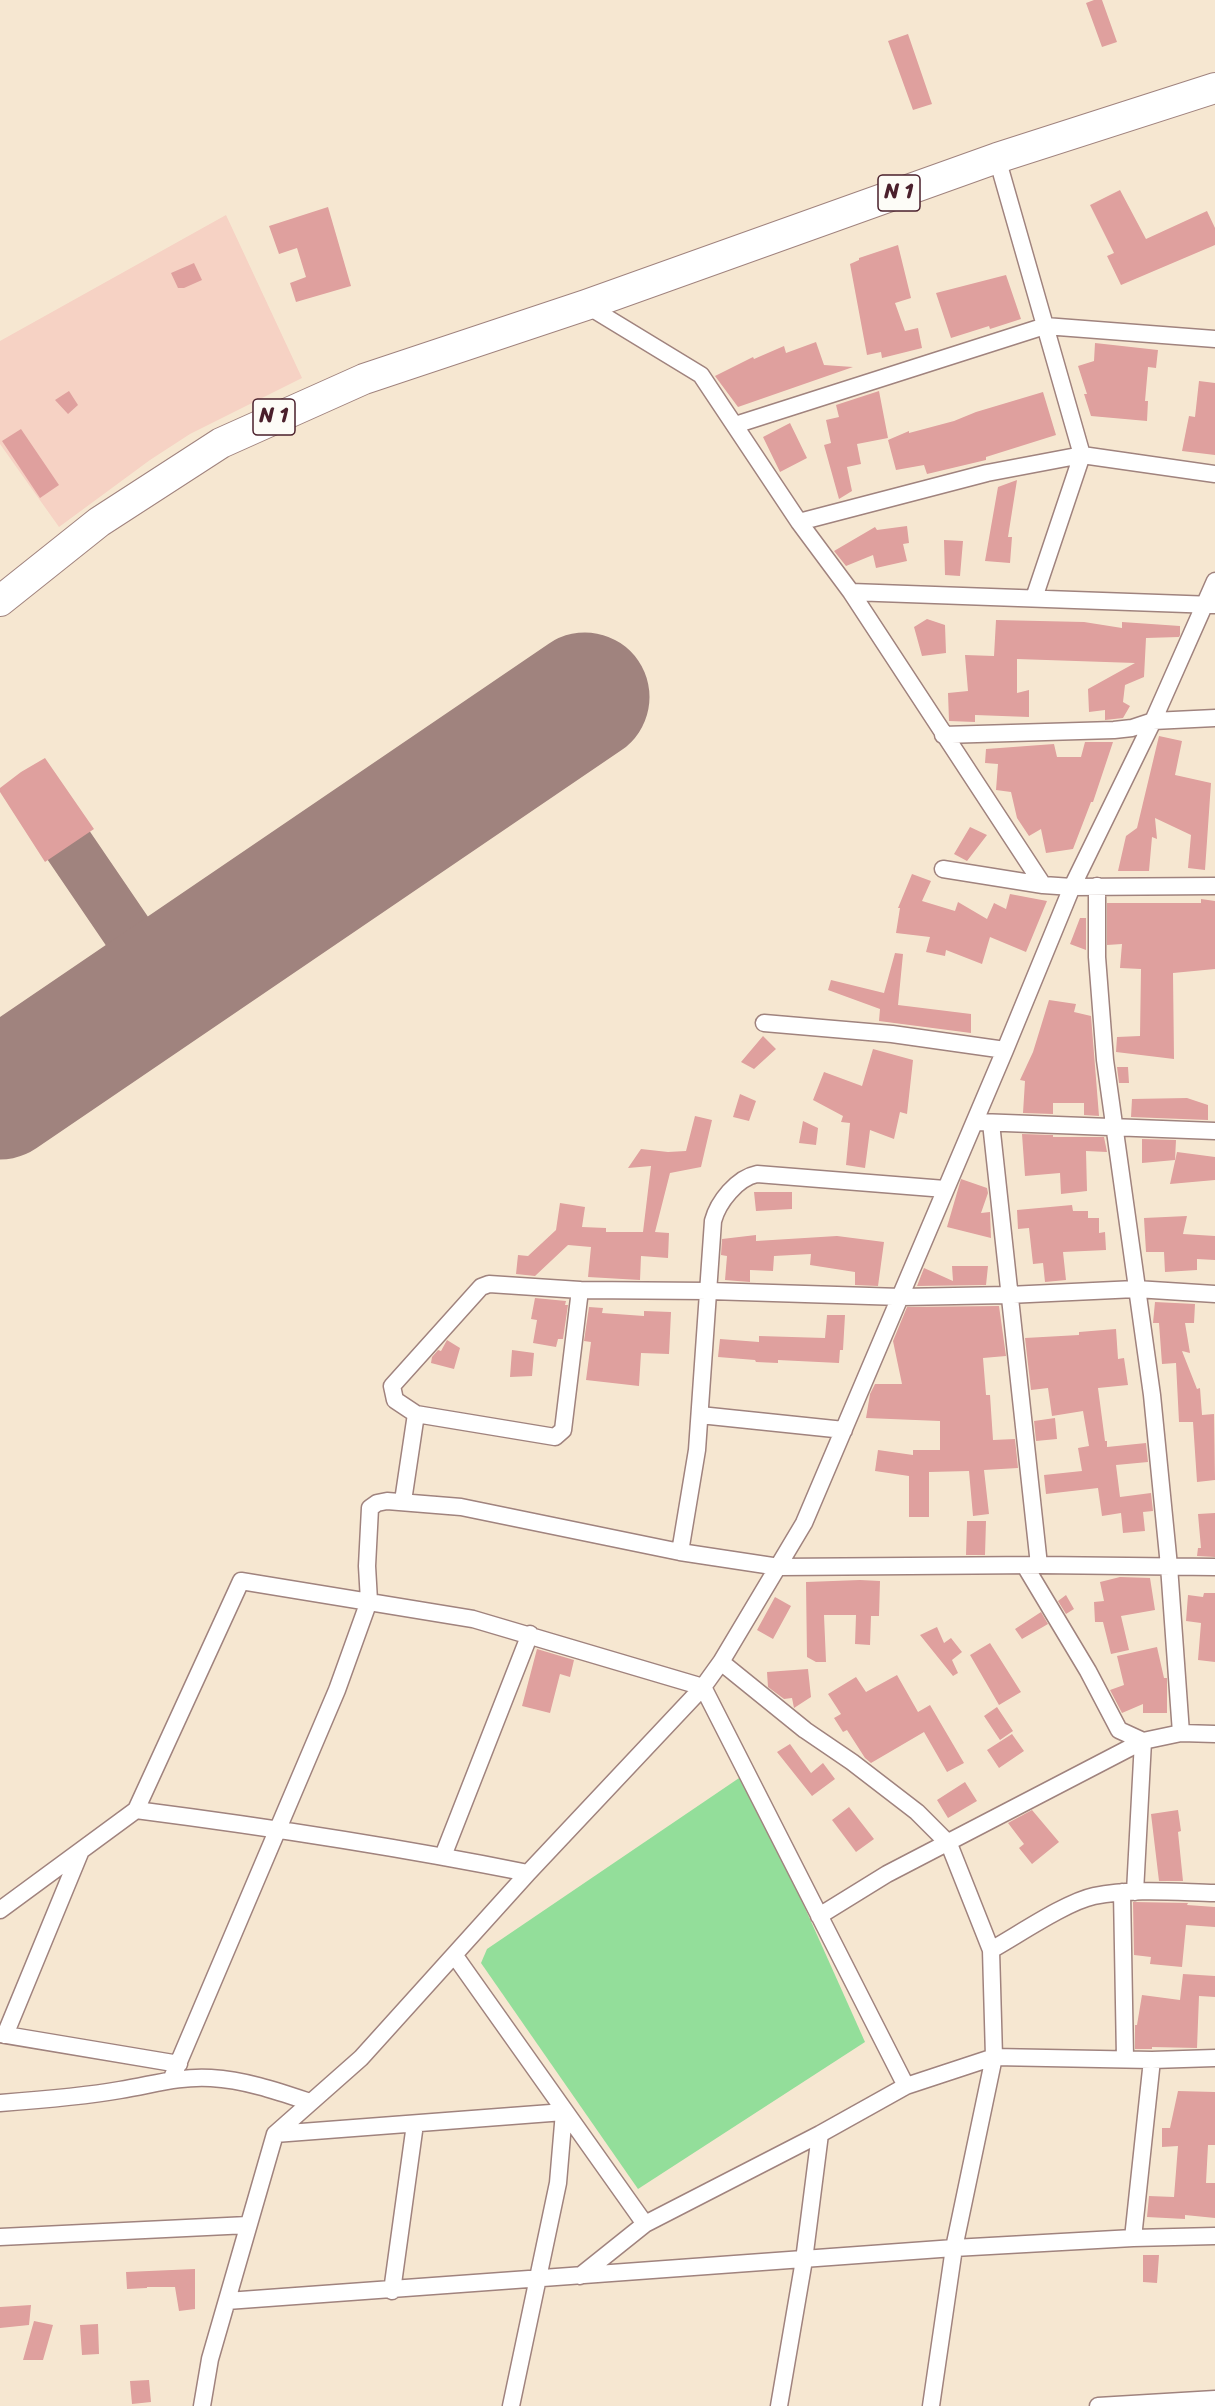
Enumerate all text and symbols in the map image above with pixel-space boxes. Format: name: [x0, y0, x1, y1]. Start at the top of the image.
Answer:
road number: N 1: [878, 175, 920, 211]
road number: N 1: [253, 399, 295, 435]

